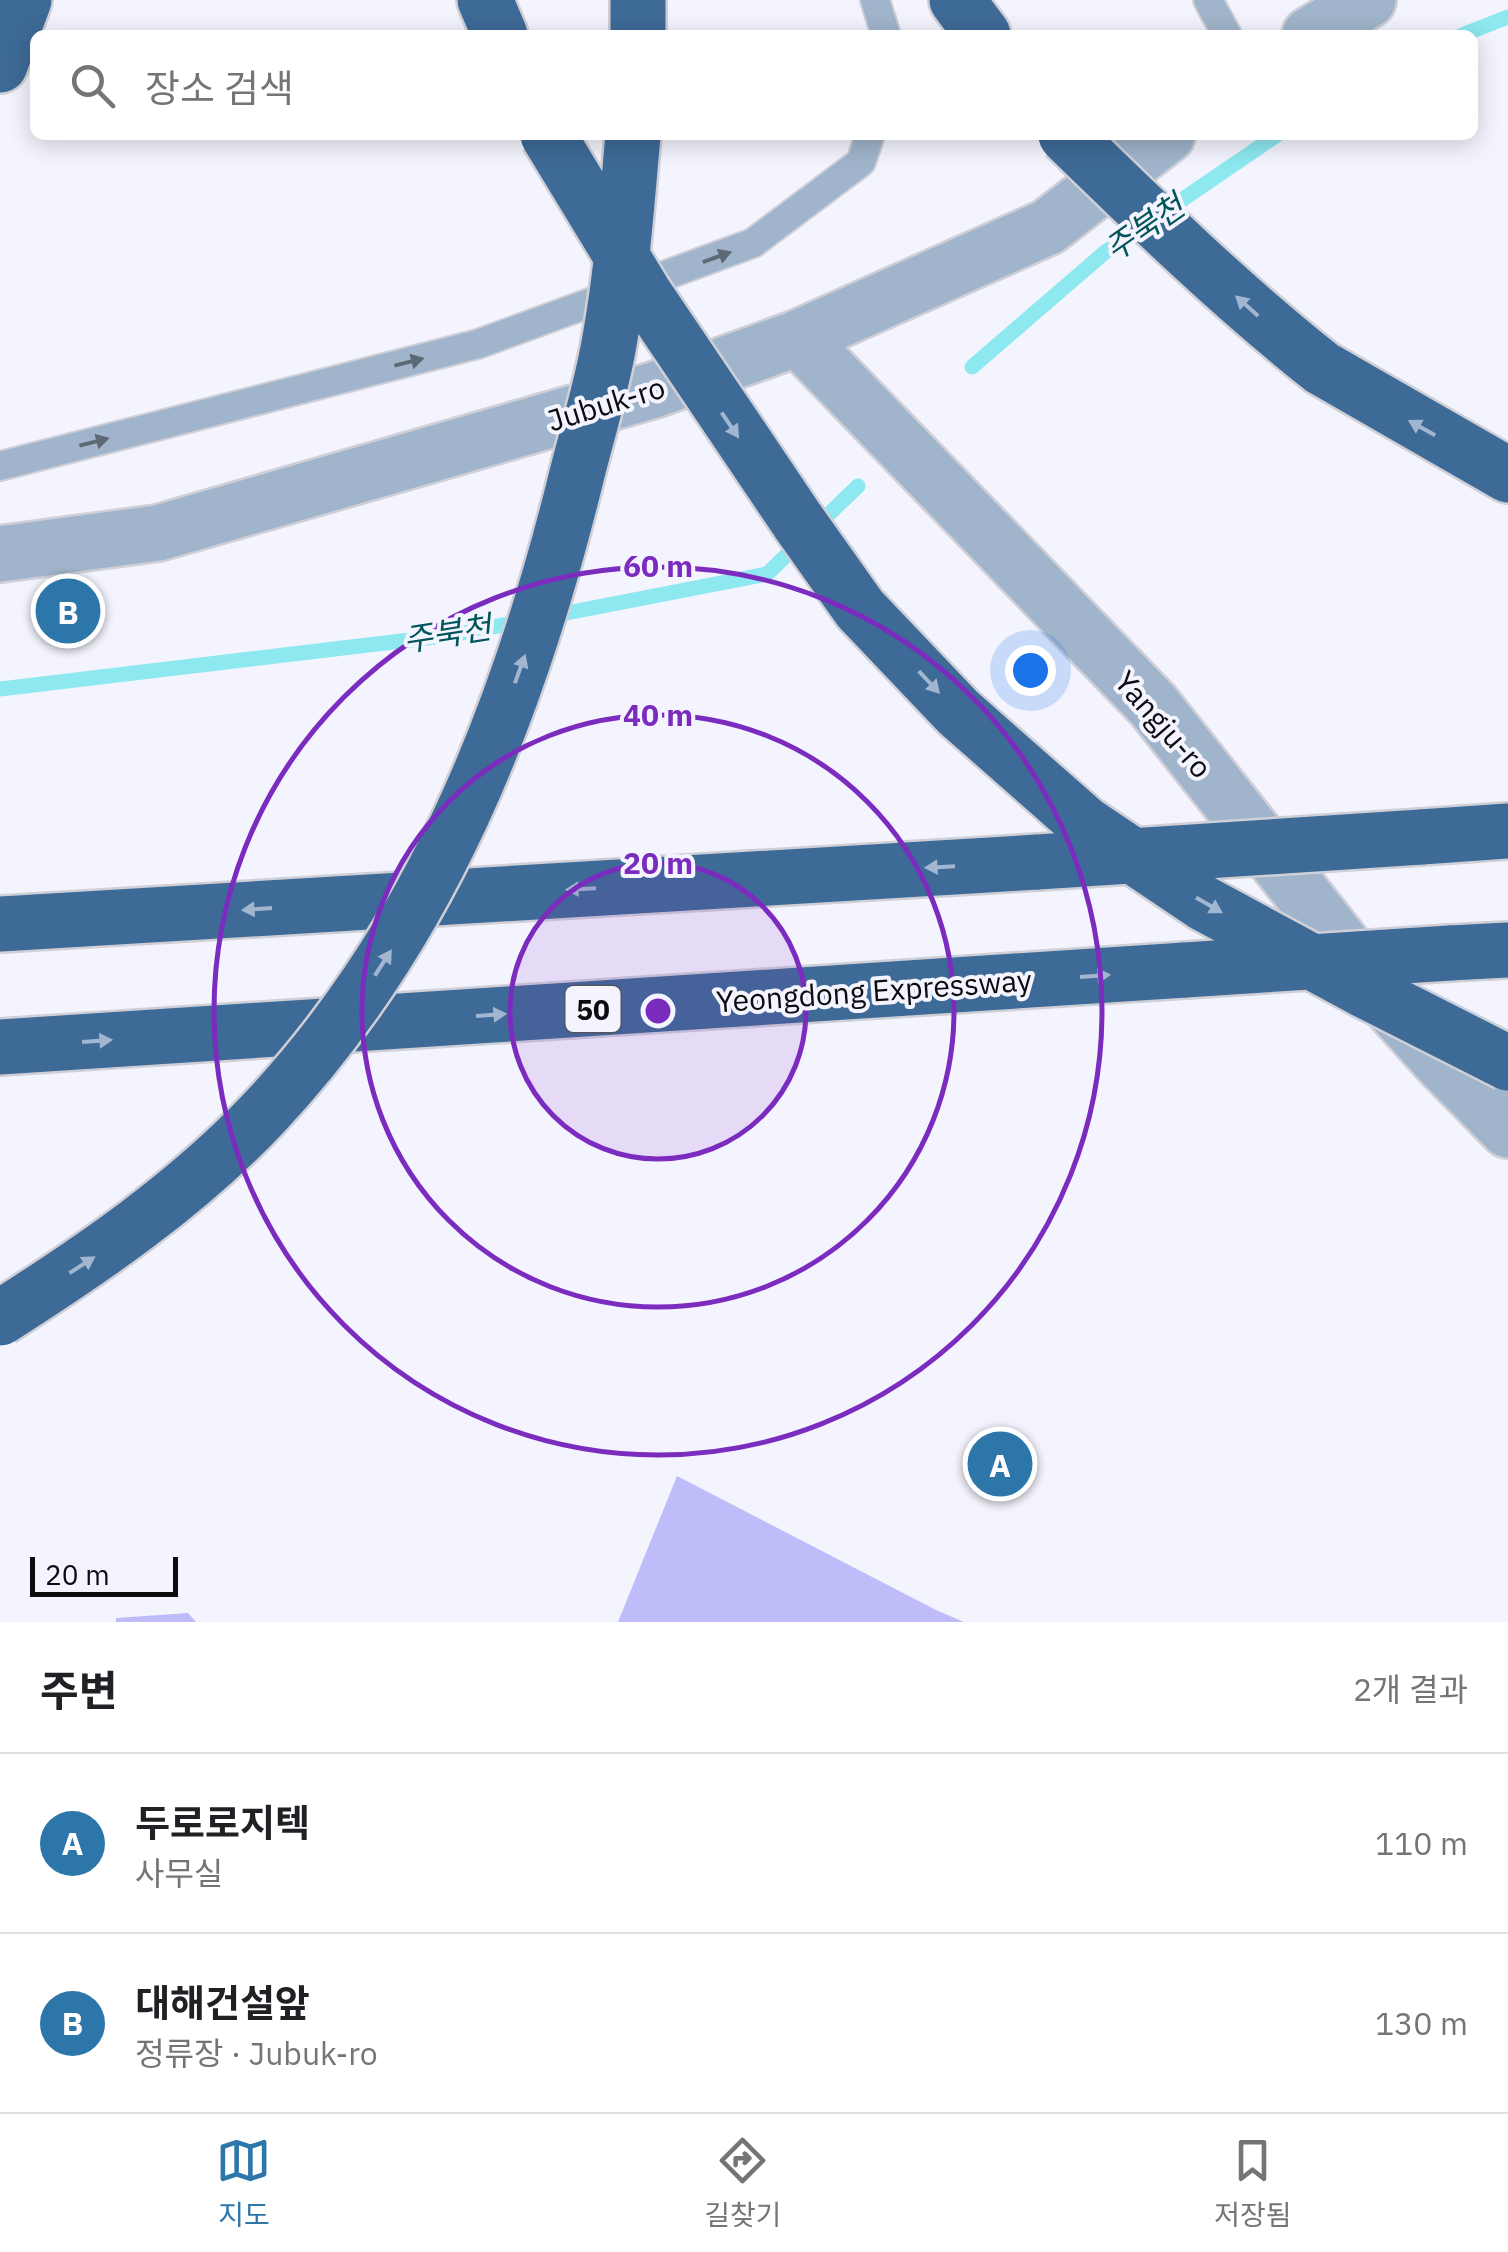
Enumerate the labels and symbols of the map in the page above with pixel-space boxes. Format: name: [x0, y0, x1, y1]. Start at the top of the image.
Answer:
water label: 주북천: [1096, 182, 1195, 270]
one-way arrow: [702, 249, 732, 264]
one-way arrow: [1235, 296, 1260, 318]
one-way arrow: [394, 353, 425, 369]
street label: Jubuk-ro: [543, 367, 669, 439]
one-way arrow: [721, 411, 739, 439]
one-way arrow: [1408, 419, 1437, 436]
one-way arrow: [79, 433, 110, 449]
text: 60 m: [623, 546, 693, 585]
pin: B: [36, 574, 100, 648]
water label: 주북천: [400, 605, 497, 661]
your location: [1005, 645, 1056, 696]
one-way arrow: [513, 653, 528, 683]
street label: Yangju-ro: [1107, 662, 1221, 786]
one-way arrow: [917, 669, 940, 693]
text: 40 m: [623, 695, 693, 734]
text: 20 m: [623, 843, 693, 882]
one-way arrow: [924, 859, 956, 875]
one-way arrow: [565, 881, 597, 897]
one-way arrow: [1195, 896, 1223, 913]
one-way arrow: [240, 901, 272, 917]
one-way arrow: [374, 949, 392, 976]
street label: Yeongdong Expressway: [715, 960, 1033, 1020]
one-way arrow: [1080, 968, 1112, 984]
road number: 50: [566, 986, 620, 1032]
centre of rings: [640, 993, 676, 1029]
one-way arrow: [476, 1007, 508, 1023]
one-way arrow: [82, 1033, 114, 1049]
one-way arrow: [68, 1257, 96, 1275]
pin: A: [968, 1426, 1032, 1502]
scale bar: [30, 1552, 178, 1596]

